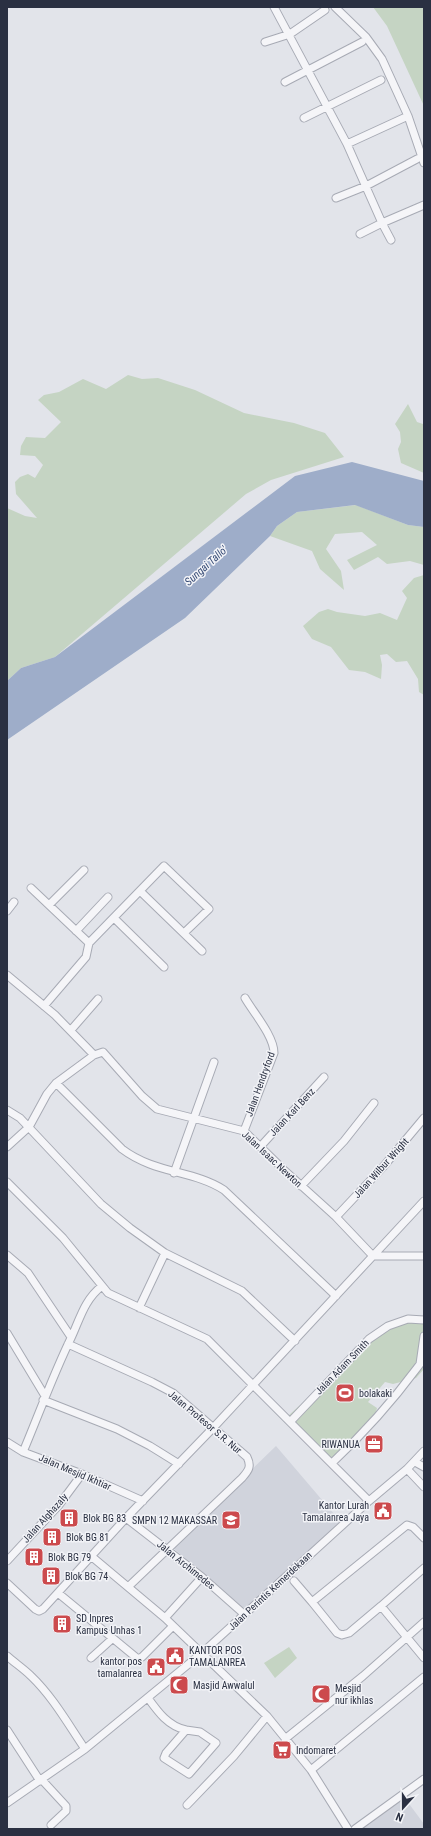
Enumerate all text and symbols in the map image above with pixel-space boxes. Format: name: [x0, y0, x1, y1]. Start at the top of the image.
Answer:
water label: Sungai Tallo': [182, 543, 231, 588]
street label: Jalan Hendryford: [243, 1050, 277, 1118]
street label: Jalan Karl Benz: [267, 1086, 317, 1138]
street label: Jalan Isaac Newton: [240, 1129, 304, 1190]
street label: Jalan Wilbur Wright: [351, 1136, 411, 1200]
street label: Jalan Adam Smith: [313, 1337, 371, 1397]
sports icon: bolakaki: [334, 1382, 356, 1404]
street label: Jalan Profesor S.R. Nur: [166, 1388, 244, 1456]
place label: bolakaki: [359, 1388, 392, 1399]
office icon: RIWANUA: [363, 1433, 385, 1455]
place label: RIWANUA: [322, 1439, 360, 1450]
street label: Jalan Mesjid Ikhtiar: [37, 1452, 113, 1492]
street label: Jalan Alghazaly: [20, 1491, 70, 1545]
place label: Kantor Lurah Tamalanrea Jaya: [302, 1500, 369, 1523]
public building icon: Kantor Lurah Tamalanrea Jaya: [372, 1500, 394, 1522]
building icon: Blok BG 83: [58, 1507, 80, 1529]
school or university icon: SMPN 12 MAKASSAR: [220, 1509, 242, 1531]
place label: Blok BG 83: [83, 1513, 126, 1524]
place label: SMPN 12 MAKASSAR: [132, 1515, 218, 1526]
building icon: Blok BG 81: [41, 1526, 63, 1548]
place label: Blok BG 81: [66, 1532, 109, 1543]
street label: Jalan Archimedes: [155, 1538, 217, 1592]
building icon: Blok BG 79: [23, 1546, 45, 1568]
street label: Jalan Perintis Kemerdekaan: [226, 1549, 314, 1633]
place label: Blok BG 79: [48, 1552, 91, 1563]
building icon: Blok BG 74: [40, 1565, 62, 1587]
place label: Blok BG 74: [65, 1571, 108, 1582]
building icon: SD Inpres Kampus Unhas 1: [51, 1613, 73, 1635]
place label: SD Inpres Kampus Unhas 1: [76, 1613, 142, 1636]
public building icon: KANTOR POS TAMALANREA: [164, 1645, 186, 1667]
place label: KANTOR POS TAMALANREA: [189, 1645, 246, 1668]
place label: kantor pos tamalanrea: [98, 1656, 142, 1679]
public building icon: kantor pos tamalanrea: [145, 1656, 167, 1678]
mosque icon: Masjid Awwalul: [168, 1674, 190, 1696]
place label: Masjid Awwalul: [193, 1680, 255, 1691]
mosque icon: Mesjid nur ikhlas: [310, 1683, 332, 1705]
place label: Mesjid nur ikhlas: [335, 1683, 374, 1706]
supermarket icon: Indomaret: [271, 1739, 293, 1761]
place label: Indomaret: [296, 1745, 336, 1756]
north arrow: [383, 1788, 423, 1828]
text: N: [394, 1810, 405, 1824]

